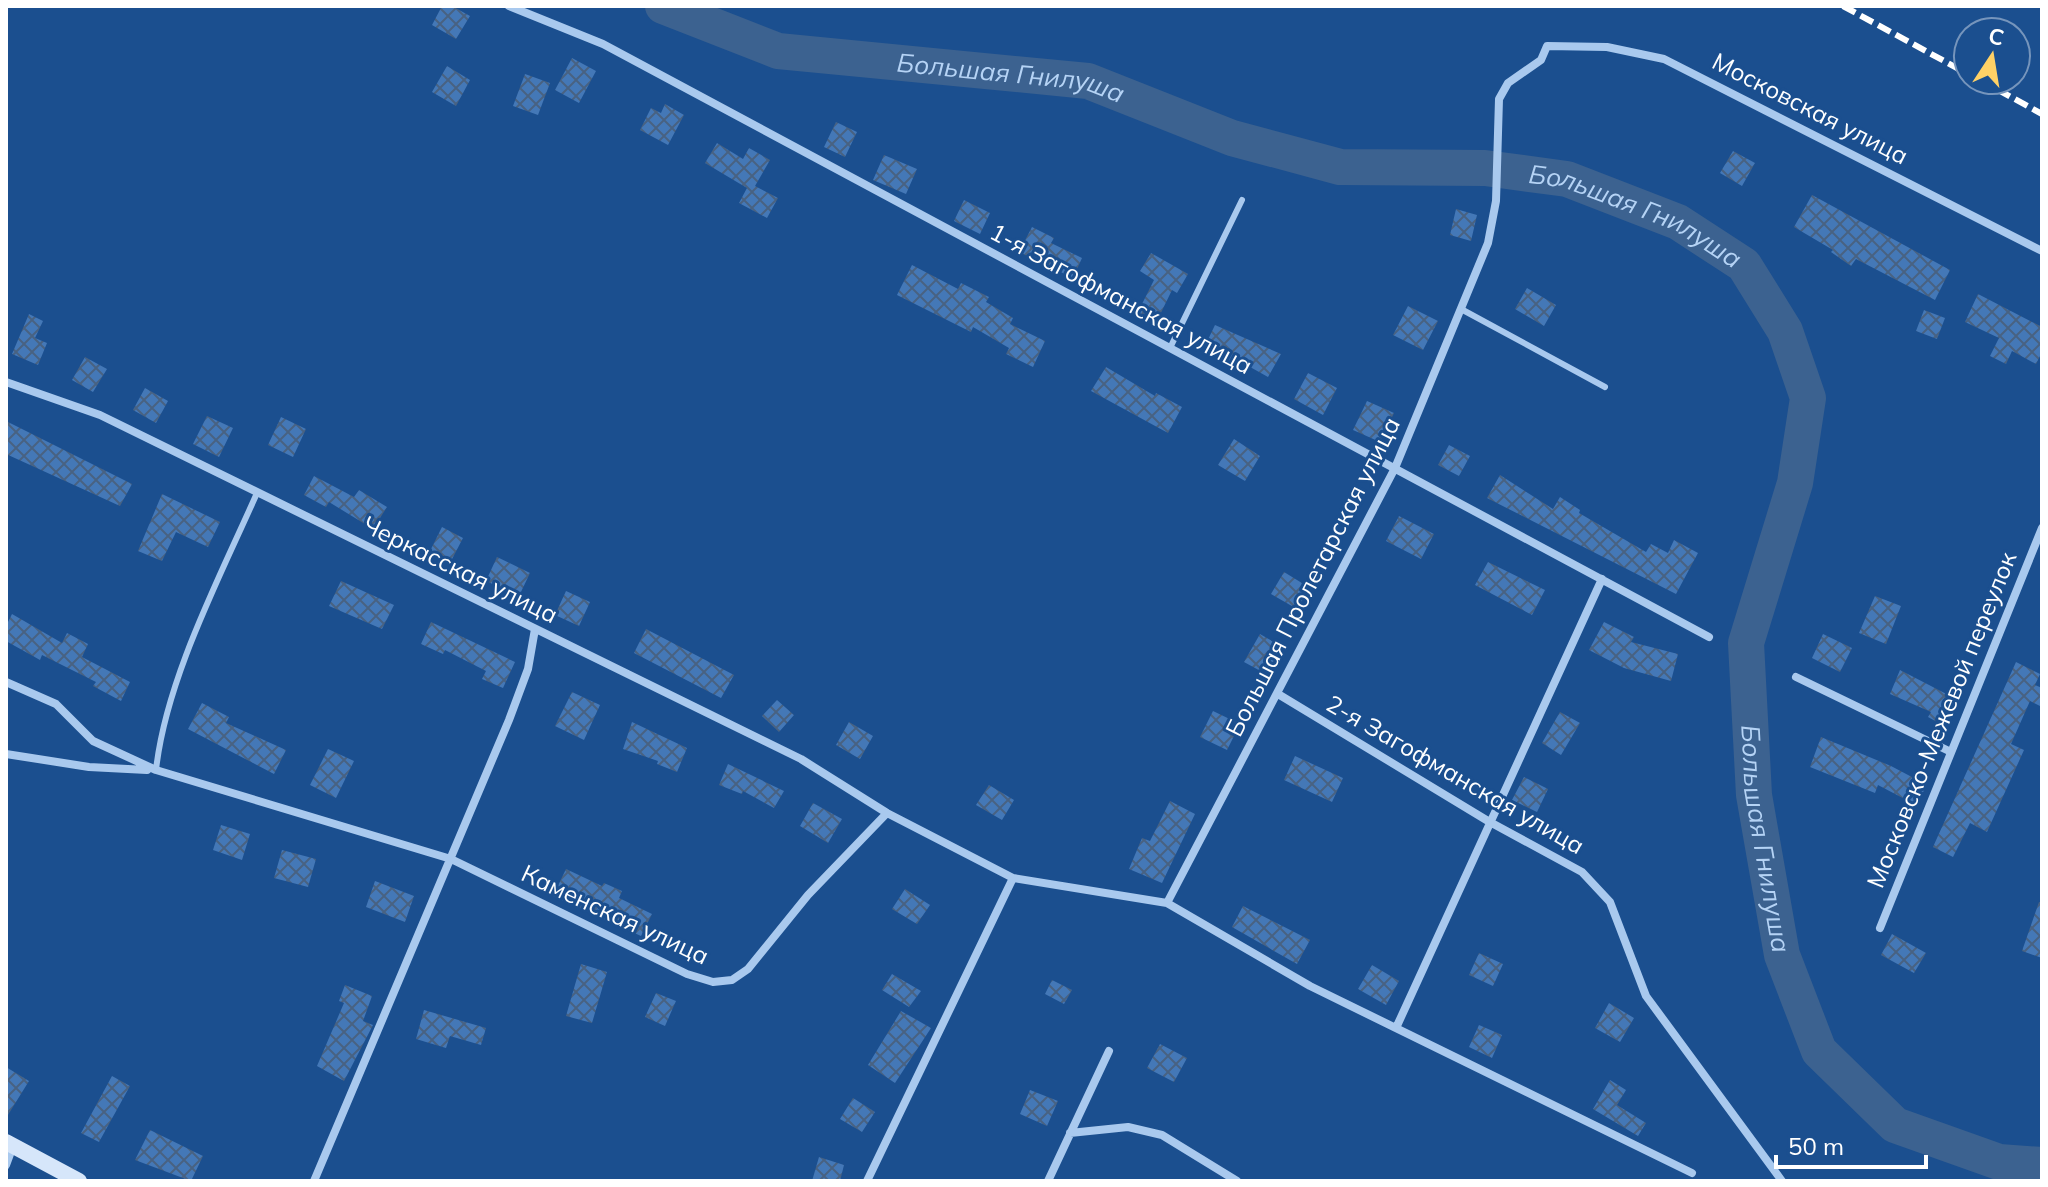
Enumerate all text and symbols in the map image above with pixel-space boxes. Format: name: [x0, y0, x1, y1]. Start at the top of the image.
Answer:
north arrow: [1952, 16, 2032, 96]
text: С: [1986, 21, 2006, 52]
water label: Большая Гнилуша: [895, 46, 1130, 110]
street label: Московская улица: [1707, 46, 1913, 170]
water label: Большая Гнилуша: [1527, 157, 1748, 275]
street label: 1-я Загофманская улица: [985, 216, 1258, 380]
street label: Большая Пролетарская улица: [1218, 412, 1406, 741]
street label: Черкасская улица: [358, 509, 563, 629]
street label: Московско-Межевой переулок: [1860, 547, 2022, 892]
street label: 2-я Загофманская улица: [1321, 688, 1590, 860]
water label: Большая Гнилуша: [1734, 724, 1798, 955]
street label: Каменская улица: [517, 858, 714, 971]
scale bar: [1776, 1119, 1926, 1169]
text: 50 m: [1788, 1131, 1844, 1161]

